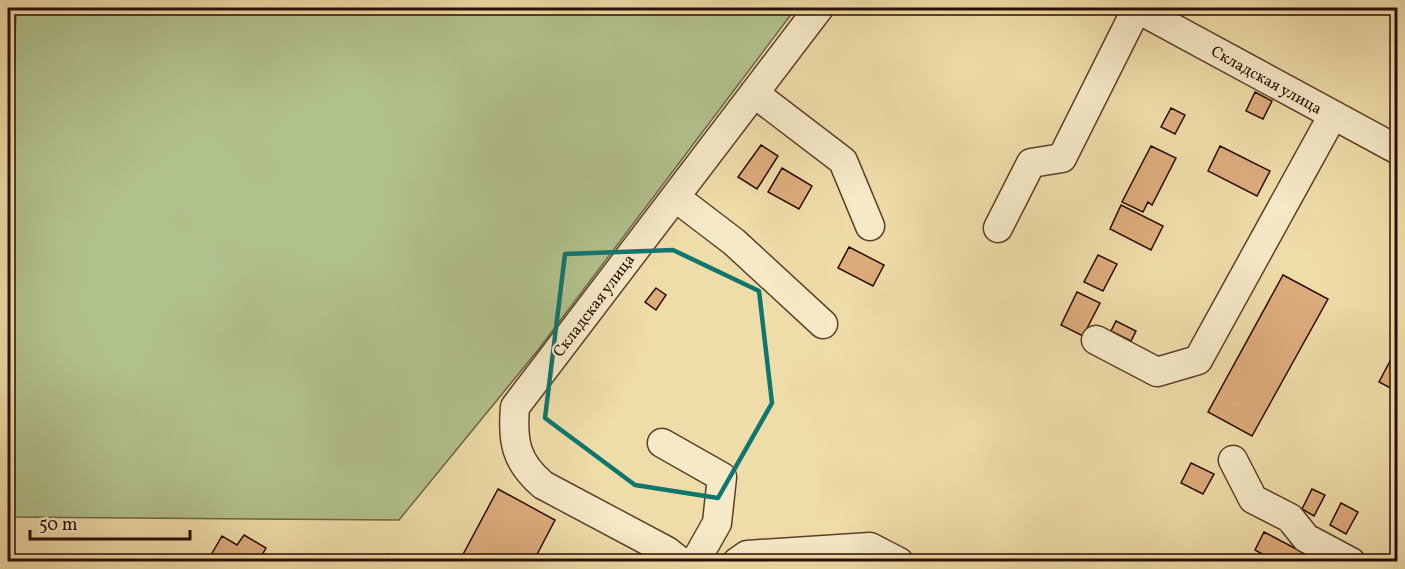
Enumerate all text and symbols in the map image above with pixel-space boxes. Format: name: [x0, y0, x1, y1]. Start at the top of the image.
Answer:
street label: Складская улица: [1206, 41, 1326, 120]
street label: Складская улица: [549, 250, 641, 362]
scale bar: [30, 503, 190, 541]
text: 50 m: [39, 513, 78, 538]

